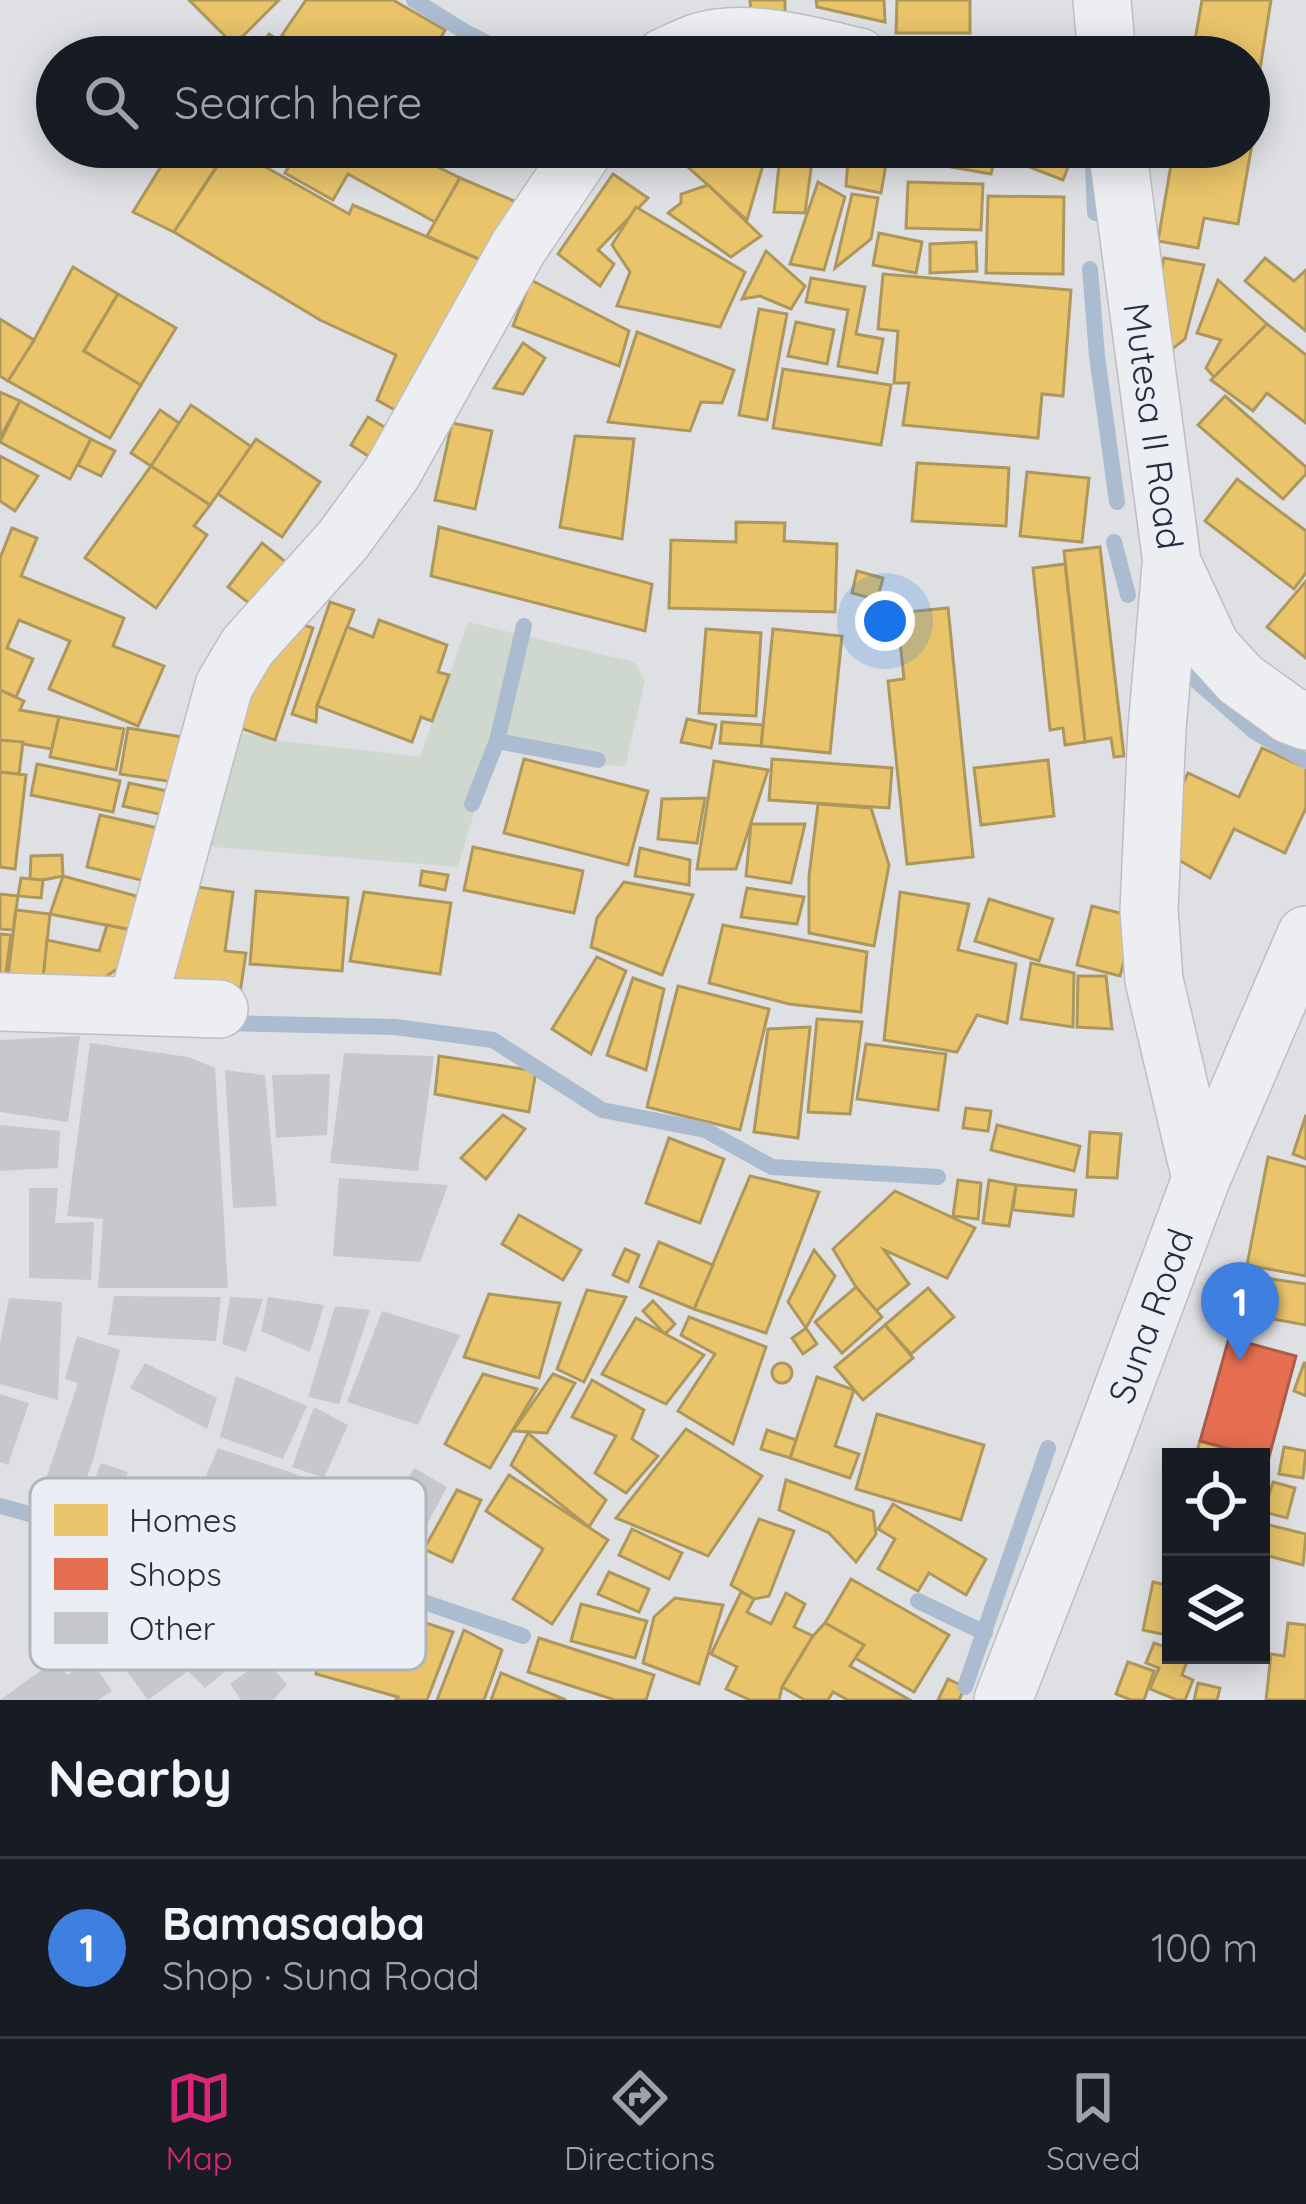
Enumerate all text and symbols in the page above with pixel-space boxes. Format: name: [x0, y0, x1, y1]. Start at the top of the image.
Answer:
search box: [36, 36, 1270, 168]
icon: search: [78, 69, 144, 135]
text: Search here: [174, 74, 422, 130]
street label: Mutesa II Road: [1114, 300, 1194, 552]
your location: [855, 591, 915, 651]
street label: Suna Road: [1098, 1223, 1202, 1409]
pin: 1: [1201, 1262, 1279, 1361]
map controls: [1162, 1448, 1270, 1664]
button: locate: [1162, 1448, 1270, 1556]
legend: [30, 1478, 426, 1670]
text: Homes: [129, 1499, 237, 1540]
text: Shops: [129, 1553, 222, 1594]
button: layers: [1162, 1556, 1270, 1664]
text: Other: [129, 1607, 216, 1648]
text: Nearby: [48, 1746, 232, 1810]
text: Bamasaaba: [162, 1895, 425, 1951]
text: 1: [79, 1923, 95, 1972]
text: 100 m: [1151, 1923, 1258, 1972]
text: Shop · Suna Road: [162, 1951, 480, 2000]
tab: Map: [166, 2065, 233, 2178]
tab: Directions: [564, 2065, 715, 2178]
tab: Saved: [1046, 2065, 1140, 2178]

